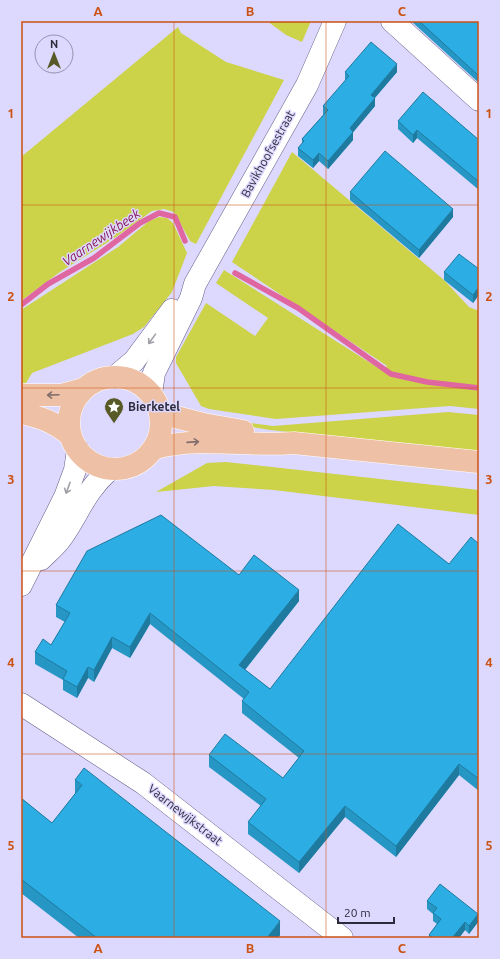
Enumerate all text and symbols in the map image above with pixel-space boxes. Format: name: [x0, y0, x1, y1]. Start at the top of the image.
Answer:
text: A: [93, 4, 103, 18]
text: B: [246, 4, 255, 18]
text: C: [398, 4, 407, 18]
north arrow: [34, 34, 74, 74]
text: N: [50, 38, 58, 50]
text: 1: [7, 106, 15, 120]
text: 1: [485, 106, 493, 120]
street label: Bavikhoofsestraat: [238, 108, 297, 200]
water label: Vaarnewijkbeek: [60, 206, 143, 268]
text: 2: [7, 289, 15, 303]
text: 2: [485, 289, 493, 303]
one-way arrow: [148, 333, 156, 344]
one-way arrow: [47, 391, 60, 399]
place icon: Bierketel: [103, 396, 125, 424]
place label: Bierketel: [128, 400, 180, 413]
one-way arrow: [186, 438, 199, 445]
text: 3: [7, 472, 15, 486]
text: 3: [485, 472, 493, 486]
one-way arrow: [64, 481, 72, 493]
text: 4: [7, 655, 15, 669]
text: 4: [485, 655, 493, 669]
street label: Vaarnewijkstraat: [146, 782, 225, 848]
text: 5: [7, 838, 15, 852]
text: 5: [485, 838, 493, 852]
scale bar: [338, 899, 394, 925]
text: 20 m: [344, 906, 371, 919]
text: A: [93, 941, 103, 955]
text: B: [246, 941, 255, 955]
text: C: [398, 941, 407, 955]

